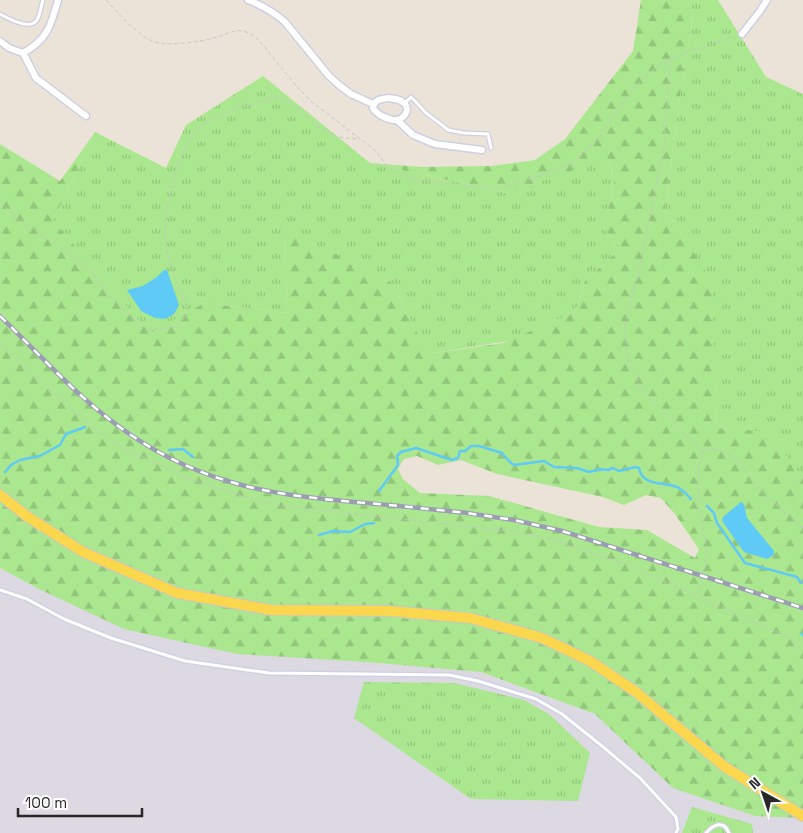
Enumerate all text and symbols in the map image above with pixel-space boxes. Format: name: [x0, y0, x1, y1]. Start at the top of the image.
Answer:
north arrow: [738, 768, 788, 818]
text: N: [745, 773, 764, 793]
scale bar: [18, 786, 141, 818]
text: 100 m: [25, 793, 67, 812]

